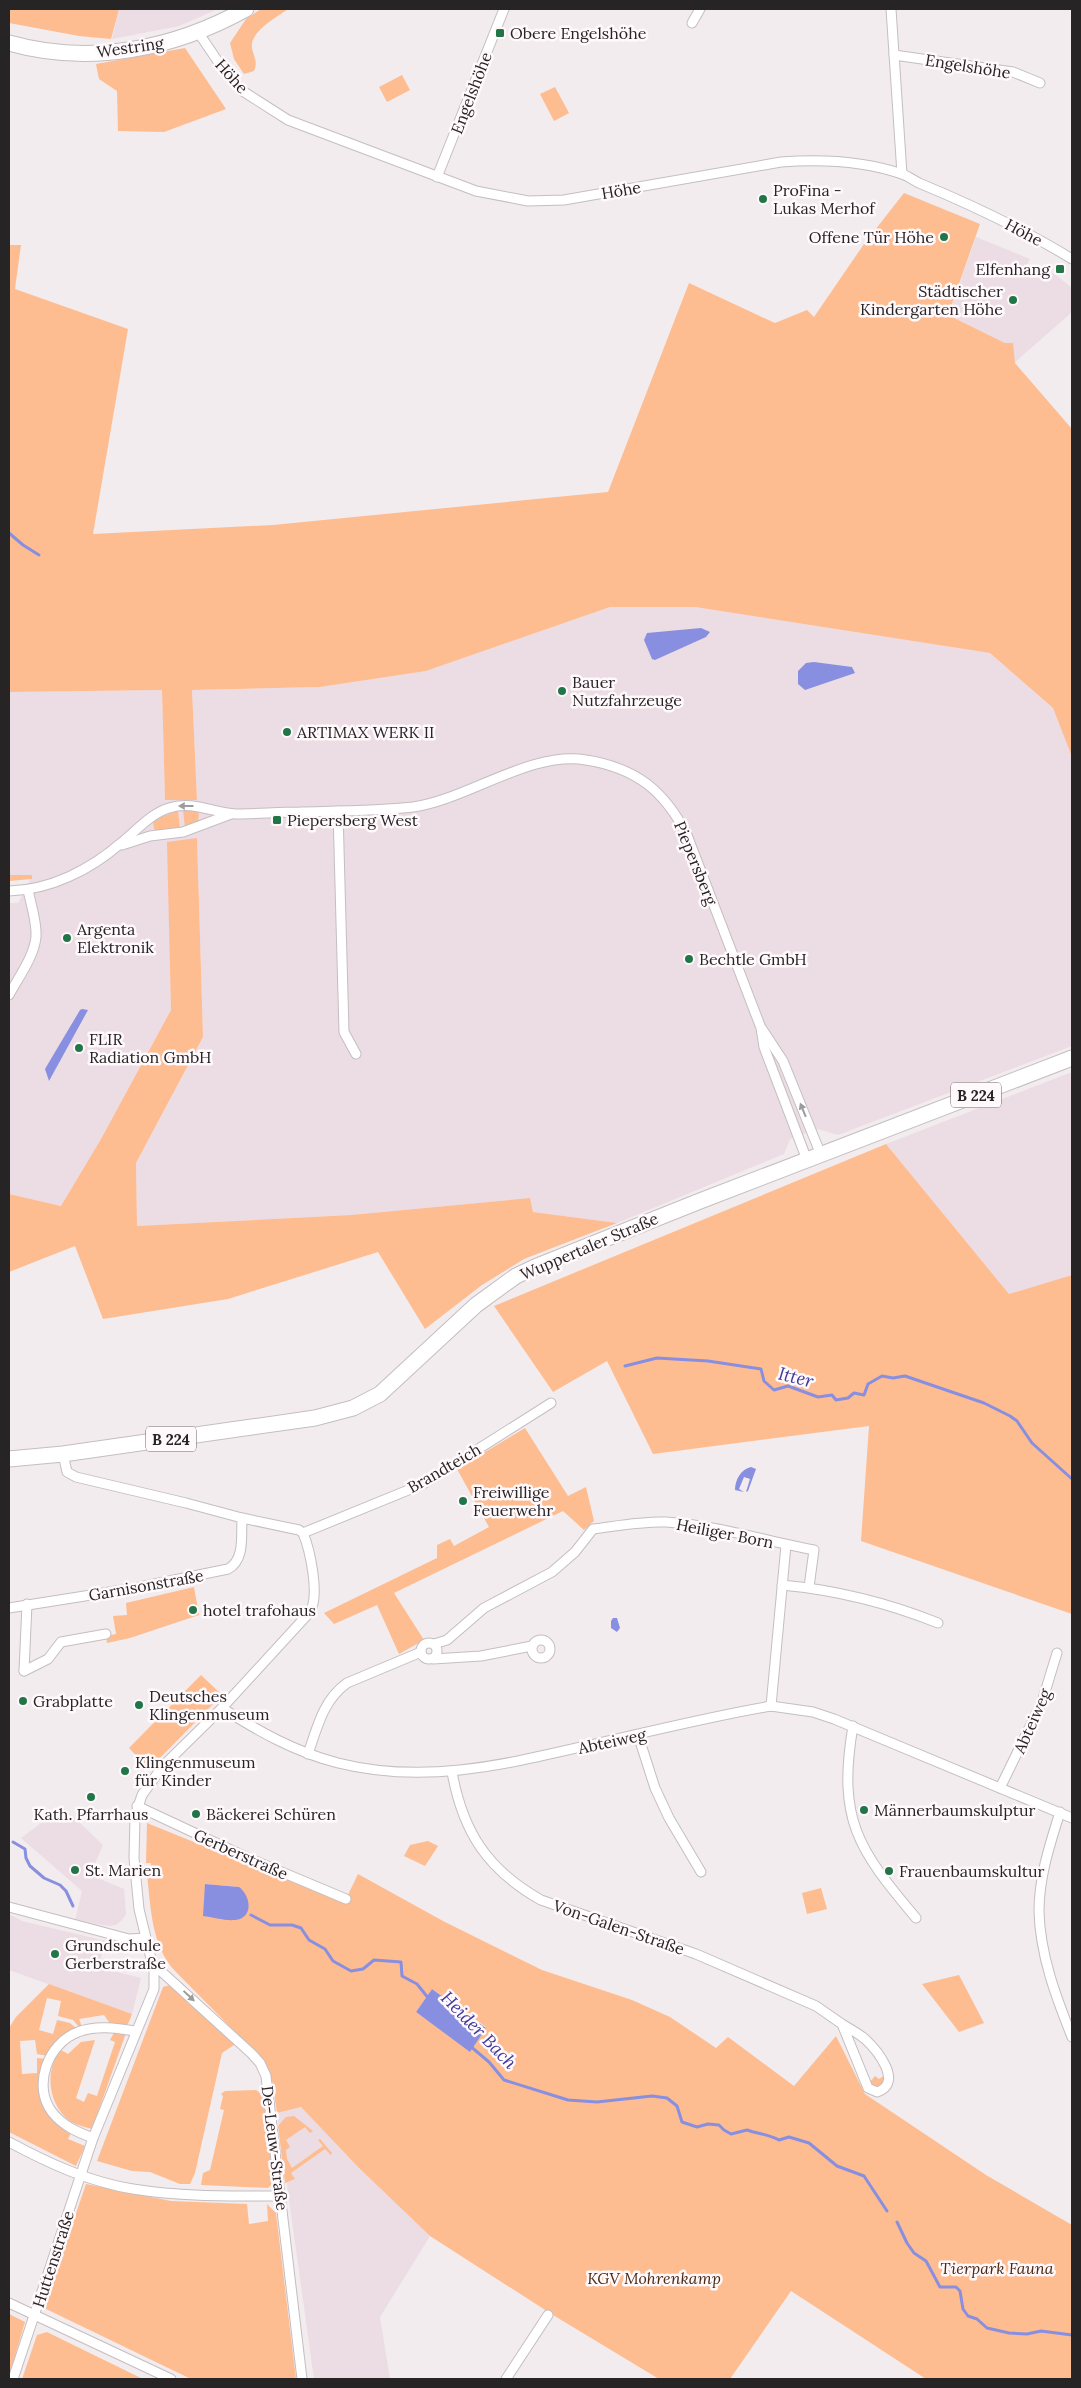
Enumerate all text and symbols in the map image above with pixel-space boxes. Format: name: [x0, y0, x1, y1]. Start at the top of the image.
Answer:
place label: Obere Engelshöhe: [510, 23, 647, 43]
marker: Obere Engelshöhe: [494, 27, 506, 39]
street label: Westring: [95, 32, 166, 62]
street label: Engelshöhe: [446, 49, 496, 137]
street label: Engelshöhe: [924, 49, 1012, 83]
street label: Höhe: [211, 55, 253, 98]
street label: Höhe: [600, 177, 643, 203]
place label: ProFina - Lukas Merhof: [773, 180, 876, 218]
marker: ProFina - Lukas Merhof: [757, 193, 769, 205]
street label: Höhe: [1002, 214, 1047, 250]
place label: Offene Tür Höhe: [809, 227, 934, 247]
marker: Offene Tür Höhe: [938, 231, 950, 243]
place label: Elfenhang: [976, 259, 1051, 279]
marker: Elfenhang: [1054, 263, 1066, 275]
place label: Städtischer Kindergarten Höhe: [860, 281, 1003, 319]
marker: Städtischer Kindergarten Höhe: [1007, 294, 1019, 306]
place label: Bauer Nutzfahrzeuge: [572, 672, 682, 710]
marker: Bauer Nutzfahrzeuge: [556, 685, 568, 697]
place label: ARTIMAX WERK II: [296, 722, 434, 742]
marker: ARTIMAX WERK II: [281, 726, 293, 738]
one-way arrow: [178, 802, 194, 810]
place label: Piepersberg West: [287, 810, 419, 830]
marker: Piepersberg West: [271, 814, 283, 826]
street label: Piepersberg: [670, 818, 722, 909]
place label: Argenta Elektronik: [76, 919, 154, 957]
marker: Argenta Elektronik: [61, 932, 73, 944]
place label: Bechtle GmbH: [699, 949, 807, 969]
marker: Bechtle GmbH: [683, 953, 695, 965]
place label: FLIR Radiation GmbH: [89, 1029, 211, 1067]
marker: FLIR Radiation GmbH: [73, 1042, 85, 1054]
road number: B 224: [951, 1082, 1001, 1108]
one-way arrow: [798, 1103, 806, 1117]
street label: Wuppertaler Straße: [517, 1208, 661, 1284]
water label: Itter: [776, 1362, 817, 1393]
road number: B 224: [146, 1426, 196, 1452]
street label: Brandteich: [404, 1439, 485, 1497]
place label: Freiwillige Feuerwehr: [473, 1482, 553, 1520]
marker: Freiwillige Feuerwehr: [457, 1495, 469, 1507]
street label: Heiliger Born: [675, 1514, 776, 1552]
street label: Garnisonstraße: [87, 1565, 205, 1605]
place label: hotel trafohaus: [203, 1600, 316, 1620]
marker: hotel trafohaus: [187, 1604, 199, 1616]
street label: Abteiweg: [1008, 1684, 1056, 1757]
place label: Deutsches Klingenmuseum: [149, 1686, 269, 1724]
place label: Grabplatte: [33, 1691, 113, 1711]
marker: Grabplatte: [17, 1695, 29, 1707]
marker: Deutsches Klingenmuseum: [133, 1699, 145, 1711]
street label: Abteiweg: [575, 1724, 649, 1758]
place label: Klingenmuseum für Kinder: [135, 1752, 255, 1790]
marker: Klingenmuseum für Kinder: [119, 1765, 131, 1777]
marker: Kath. Pfarrhaus: [85, 1791, 97, 1803]
place label: Männerbaumskulptur: [874, 1800, 1035, 1820]
place label: Kath. Pfarrhaus: [34, 1804, 148, 1824]
place label: Bäckerei Schüren: [206, 1804, 336, 1824]
marker: Männerbaumskulptur: [858, 1804, 870, 1816]
marker: Bäckerei Schüren: [190, 1808, 202, 1820]
street label: Gerberstraße: [191, 1824, 291, 1884]
place label: St. Marien: [85, 1860, 161, 1880]
place label: Frauenbaumskultur: [899, 1861, 1044, 1881]
marker: St. Marien: [69, 1864, 81, 1876]
marker: Frauenbaumskultur: [883, 1865, 895, 1877]
street label: Von-Galen-Straße: [550, 1895, 687, 1959]
place label: Grundschule Gerberstraße: [65, 1935, 166, 1973]
marker: Grundschule Gerberstraße: [49, 1948, 61, 1960]
water label: Heider Bach: [436, 1986, 522, 2074]
one-way arrow: [182, 1990, 194, 2002]
street label: De-Leuw-Straße: [257, 2084, 293, 2212]
street label: Huttenstraße: [28, 2208, 78, 2310]
park label: Tierpark Fauna: [940, 2258, 1054, 2278]
park label: KGV Mohrenkamp: [587, 2268, 721, 2288]

